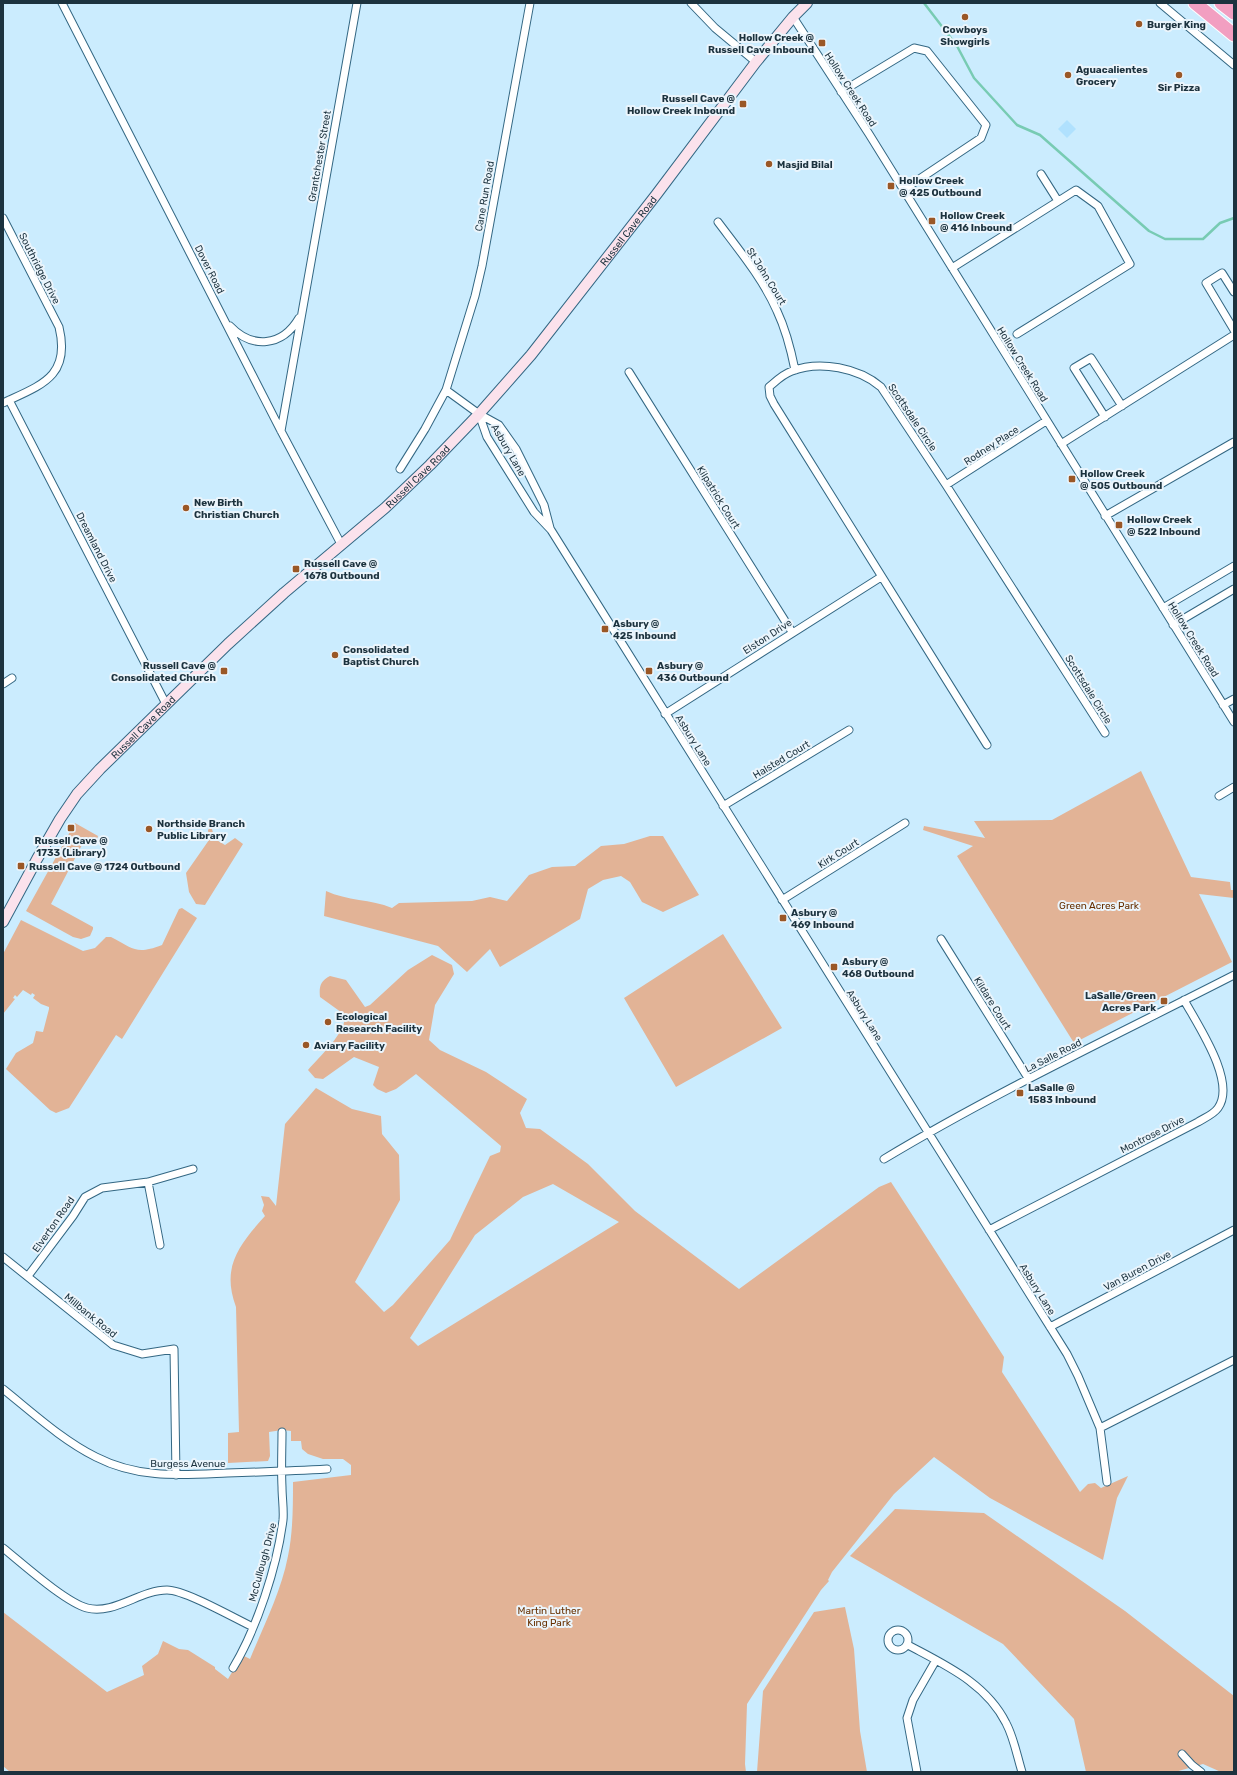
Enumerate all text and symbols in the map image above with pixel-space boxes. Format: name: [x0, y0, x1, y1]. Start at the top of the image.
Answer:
marker: Cowboys Showgirls: [960, 12, 970, 22]
marker: Burger King: [1134, 19, 1144, 29]
place label: Burger King: [1147, 19, 1206, 31]
place label: Cowboys Showgirls: [940, 24, 990, 48]
place label: Hollow Creek @ Russell Cave Inbound: [708, 32, 815, 56]
marker: Hollow Creek @ Russell Cave Inbound: [817, 38, 827, 48]
street label: Hollow Creek Road: [822, 50, 879, 129]
place label: Aguacalientes Grocery: [1076, 64, 1148, 88]
marker: Aguacalientes Grocery: [1063, 70, 1073, 80]
marker: Sir Pizza: [1174, 70, 1184, 80]
place label: Sir Pizza: [1158, 82, 1200, 94]
place label: Russell Cave @ Hollow Creek Inbound: [627, 93, 736, 117]
marker: Russell Cave @ Hollow Creek Inbound: [738, 99, 748, 109]
street label: Grantchester Street: [306, 109, 334, 203]
marker: Masjid Bilal: [764, 159, 774, 169]
place label: Masjid Bilal: [777, 159, 833, 171]
street label: Cane Run Road: [473, 160, 497, 232]
place label: Hollow Creek @ 425 Outbound: [899, 175, 981, 199]
marker: Hollow Creek @ 425 Outbound: [886, 181, 896, 191]
street label: Russell Cave Road: [598, 194, 660, 268]
place label: Hollow Creek @ 416 Inbound: [940, 210, 1012, 234]
marker: Hollow Creek @ 416 Inbound: [927, 216, 937, 226]
street label: Southridge Drive: [16, 231, 62, 306]
street label: Dover Road: [192, 243, 227, 296]
street label: St John Court: [744, 246, 789, 308]
street label: Hollow Creek Road: [994, 325, 1050, 404]
street label: Scottsdale Circle: [885, 382, 939, 454]
street label: Asbury Lane: [488, 422, 528, 479]
street label: Rodney Place: [962, 423, 1021, 468]
street label: Russell Cave Road: [384, 443, 453, 511]
street label: Kilpatrick Court: [694, 464, 742, 531]
place label: Hollow Creek @ 505 Outbound: [1080, 468, 1162, 492]
marker: Hollow Creek @ 505 Outbound: [1067, 474, 1077, 484]
place label: New Birth Christian Church: [194, 497, 279, 521]
marker: New Birth Christian Church: [181, 503, 191, 513]
street label: Dreamland Drive: [73, 510, 119, 585]
place label: Hollow Creek @ 522 Inbound: [1127, 514, 1200, 538]
marker: Hollow Creek @ 522 Inbound: [1114, 520, 1124, 530]
place label: Russell Cave @ 1678 Outbound: [304, 558, 380, 582]
marker: Russell Cave @ 1678 Outbound: [291, 564, 301, 574]
street label: Hollow Creek Road: [1165, 600, 1221, 679]
street label: Elston Drive: [741, 616, 795, 657]
place label: Asbury @ 425 Inbound: [613, 618, 676, 642]
marker: Asbury @ 425 Inbound: [600, 624, 610, 634]
place label: Consolidated Baptist Church: [343, 644, 419, 668]
marker: Consolidated Baptist Church: [330, 650, 340, 660]
street label: Scottsdale Circle: [1062, 653, 1114, 726]
place label: Russell Cave @ Consolidated Church: [111, 660, 217, 684]
place label: Asbury @ 436 Outbound: [657, 660, 729, 684]
marker: Russell Cave @ Consolidated Church: [219, 666, 229, 676]
marker: Asbury @ 436 Outbound: [644, 666, 654, 676]
street label: Russell Cave Road: [109, 694, 178, 762]
street label: Asbury Lane: [673, 713, 714, 769]
street label: Halsted Court: [751, 738, 812, 782]
place label: Northside Branch Public Library: [157, 818, 245, 842]
marker: Russell Cave @ 1733 (Library): [66, 823, 76, 833]
marker: Northside Branch Public Library: [144, 824, 154, 834]
place label: Russell Cave @ 1733 (Library): [34, 835, 108, 859]
street label: Kirk Court: [816, 837, 861, 871]
marker: Russell Cave @ 1724 Outbound: [16, 861, 26, 871]
place label: Russell Cave @ 1724 Outbound: [29, 861, 180, 873]
park label: Green Acres Park: [1059, 900, 1140, 912]
place label: Asbury @ 469 Inbound: [791, 907, 854, 931]
marker: Asbury @ 469 Inbound: [778, 913, 788, 923]
place label: Asbury @ 468 Outbound: [842, 956, 914, 980]
marker: Asbury @ 468 Outbound: [829, 962, 839, 972]
street label: Kildare Court: [971, 975, 1013, 1032]
street label: Asbury Lane: [844, 988, 885, 1044]
place label: LaSalle/Green Acres Park: [1085, 990, 1156, 1014]
marker: LaSalle/Green Acres Park: [1159, 996, 1169, 1006]
place label: Ecological Research Facility: [336, 1011, 422, 1035]
marker: Ecological Research Facility: [323, 1017, 333, 1027]
street label: La Salle Road: [1023, 1036, 1084, 1075]
marker: Aviary Facility: [301, 1040, 311, 1050]
place label: Aviary Facility: [314, 1040, 385, 1052]
place label: LaSalle @ 1583 Inbound: [1028, 1082, 1096, 1106]
marker: LaSalle @ 1583 Inbound: [1015, 1088, 1025, 1098]
street label: Montrose Drive: [1118, 1113, 1187, 1156]
street label: Elverton Road: [30, 1194, 77, 1255]
street label: Van Buren Drive: [1102, 1248, 1174, 1294]
street label: Asbury Lane: [1017, 1262, 1058, 1318]
street label: Millbank Road: [62, 1291, 119, 1341]
street label: Burgess Avenue: [150, 1458, 226, 1470]
street label: McCullough Drive: [247, 1521, 279, 1603]
park label: Martin Luther King Park: [518, 1605, 581, 1629]

